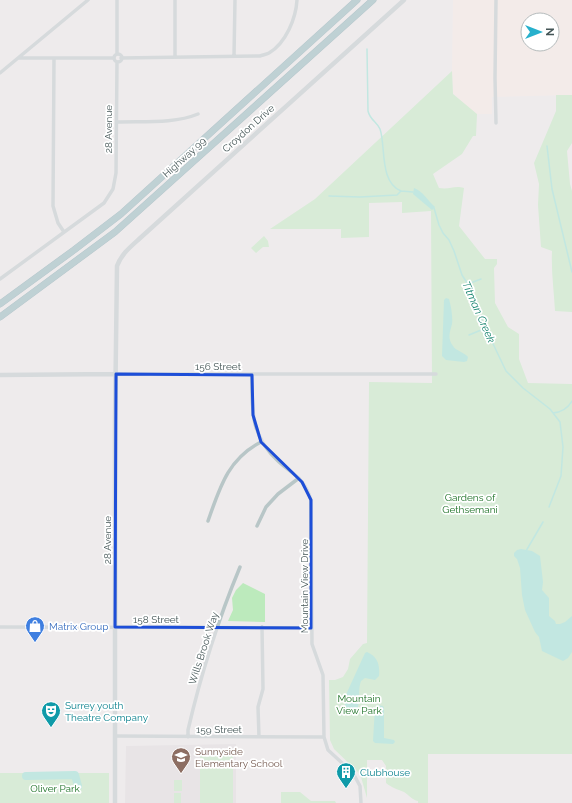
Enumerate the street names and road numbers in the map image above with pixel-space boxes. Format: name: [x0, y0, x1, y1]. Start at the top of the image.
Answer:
street label: Croydon Drive: [220, 102, 276, 154]
street label: 28 Avenue: [103, 105, 114, 153]
street label: Highway 99: [161, 135, 208, 180]
street label: 156 Street: [195, 361, 242, 372]
street label: 28 Avenue: [102, 516, 113, 564]
street label: Mountain View Drive: [299, 539, 310, 633]
street label: Wills Brook Way: [187, 610, 221, 686]
street label: 158 Street: [133, 614, 180, 625]
street label: 159 Street: [196, 724, 243, 735]

